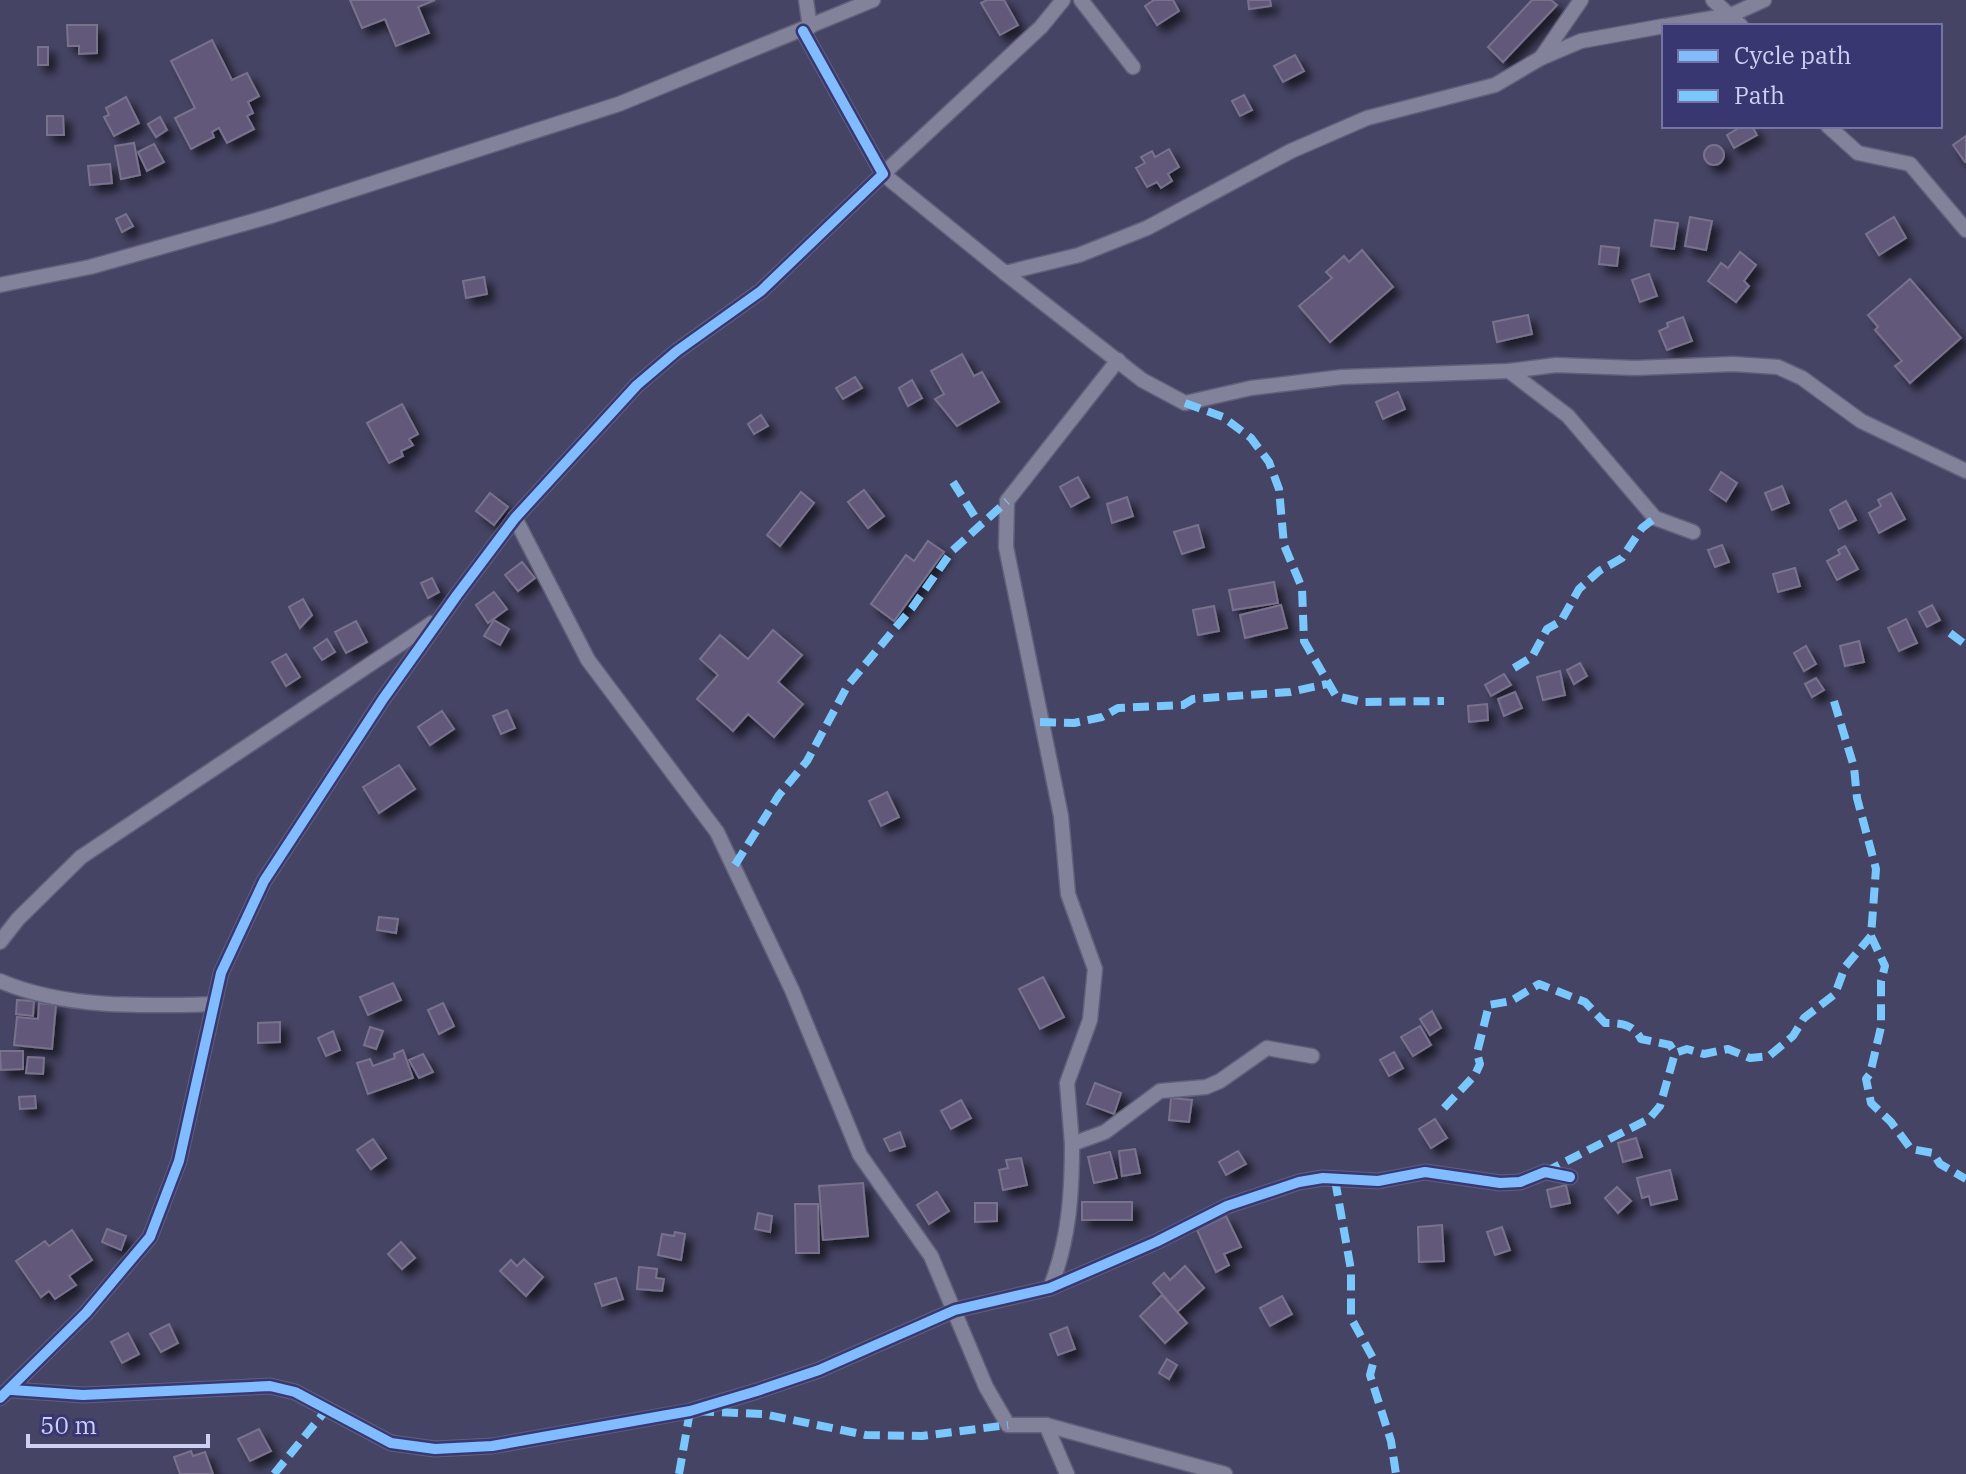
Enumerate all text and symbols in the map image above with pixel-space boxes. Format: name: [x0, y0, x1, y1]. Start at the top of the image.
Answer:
legend: [1662, 24, 1942, 128]
text: Cycle path: [1734, 39, 1851, 71]
text: Path: [1734, 79, 1785, 111]
scale bar: [28, 1398, 208, 1448]
text: 50 m: [40, 1409, 97, 1441]

